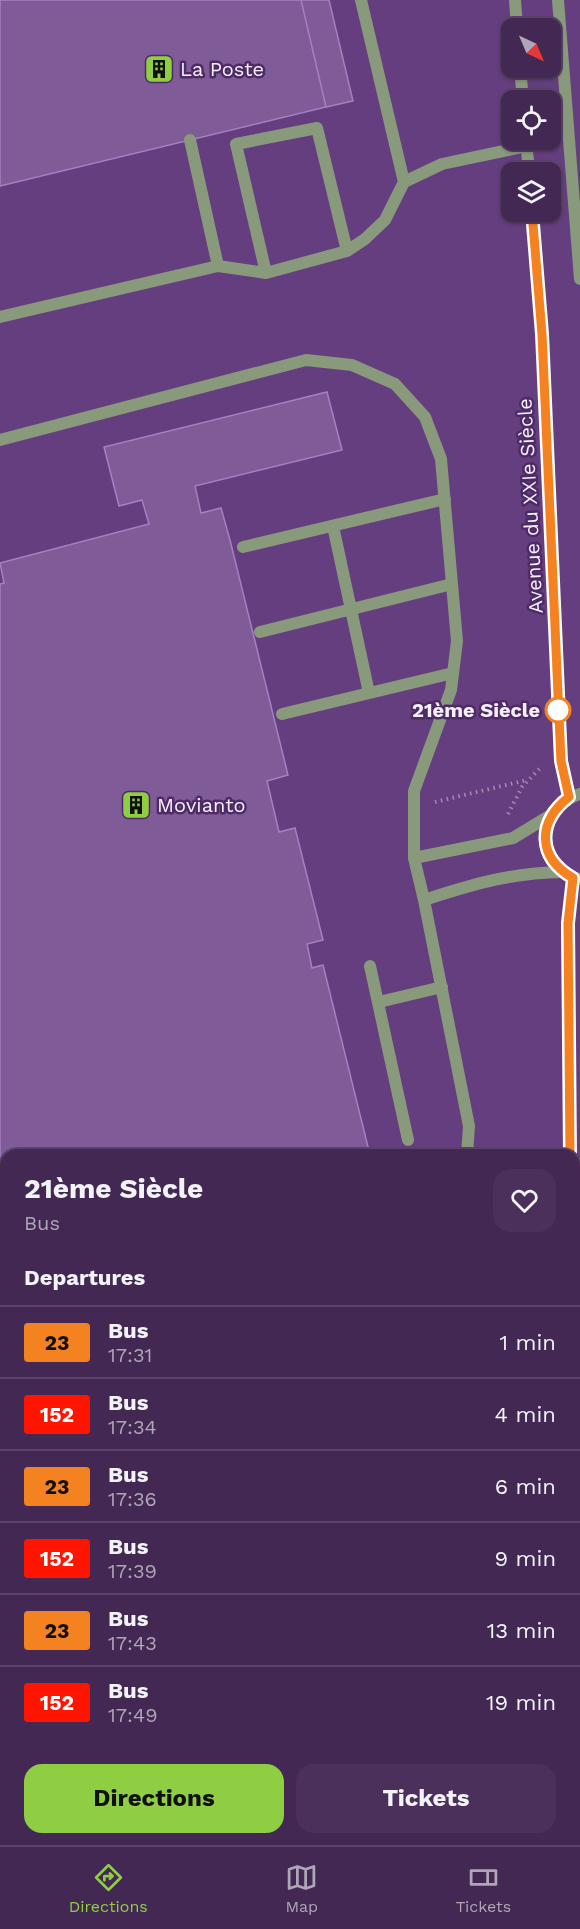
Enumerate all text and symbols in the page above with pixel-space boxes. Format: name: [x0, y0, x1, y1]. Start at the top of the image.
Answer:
north arrow: [501, 18, 561, 78]
map controls: [501, 18, 561, 222]
building icon: La Poste: [143, 53, 175, 85]
place label: La Poste: [180, 57, 264, 81]
button: locate: [501, 90, 561, 150]
button: layers: [501, 162, 561, 222]
street label: Avenue du XXIe Siècle: [512, 398, 548, 614]
marker: 21ème Siècle: [545, 697, 571, 723]
place label: 21ème Siècle: [412, 698, 540, 722]
building icon: Movianto: [120, 789, 152, 821]
place label: Movianto: [157, 793, 246, 817]
button: heart: [493, 1169, 556, 1232]
text: 21ème Siècle: [24, 1172, 203, 1205]
text: Bus: [24, 1211, 60, 1235]
text: Departures: [24, 1265, 145, 1290]
text: Bus: [108, 1318, 148, 1343]
text: 23: [45, 1330, 69, 1355]
text: 1 min: [499, 1330, 556, 1355]
text: 17:31: [108, 1343, 152, 1367]
text: Bus: [108, 1390, 148, 1415]
text: 152: [40, 1402, 74, 1427]
text: 4 min: [495, 1402, 556, 1427]
text: 17:34: [108, 1415, 157, 1439]
text: Bus: [108, 1462, 148, 1487]
text: 23: [45, 1474, 69, 1499]
text: 6 min: [495, 1474, 556, 1499]
text: 17:36: [108, 1487, 157, 1511]
text: Bus: [108, 1534, 148, 1559]
text: 152: [40, 1546, 74, 1571]
text: 9 min: [494, 1546, 556, 1571]
text: 17:39: [108, 1559, 157, 1583]
text: Bus: [108, 1606, 148, 1631]
text: 23: [45, 1618, 69, 1643]
text: 13 min: [487, 1618, 556, 1643]
text: 17:43: [108, 1631, 157, 1655]
text: Bus: [108, 1678, 148, 1703]
text: 152: [40, 1690, 74, 1715]
text: 19 min: [486, 1690, 556, 1715]
text: 17:49: [108, 1703, 158, 1727]
button: Directions: [24, 1764, 284, 1833]
button: Tickets: [296, 1764, 556, 1833]
tab: Directions: [69, 1861, 148, 1916]
tab: Map: [285, 1861, 318, 1916]
tab: Tickets: [456, 1861, 511, 1916]

